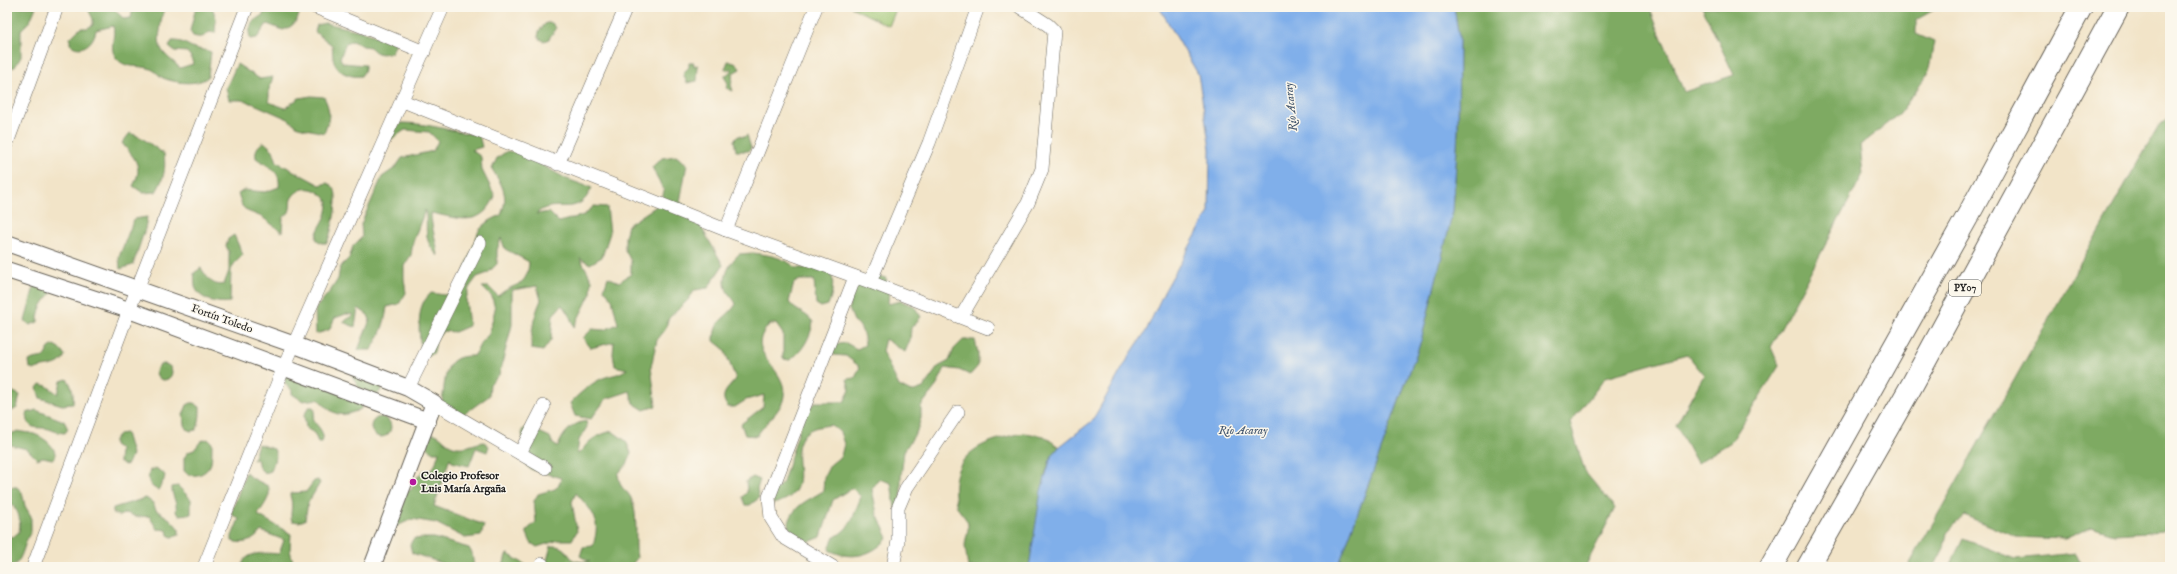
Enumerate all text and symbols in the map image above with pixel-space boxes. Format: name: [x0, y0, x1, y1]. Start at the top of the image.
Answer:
water label: Río Acaray: [1281, 81, 1301, 132]
road number: PY07: [1949, 280, 1981, 296]
street label: Fortín Toledo: [189, 301, 255, 337]
water label: Río Acaray: [1218, 423, 1268, 438]
place label: Colegio Profesor Luis María Argaña: [420, 469, 506, 496]
marker: Colegio Profesor Luis María Argaña: [408, 477, 418, 487]

